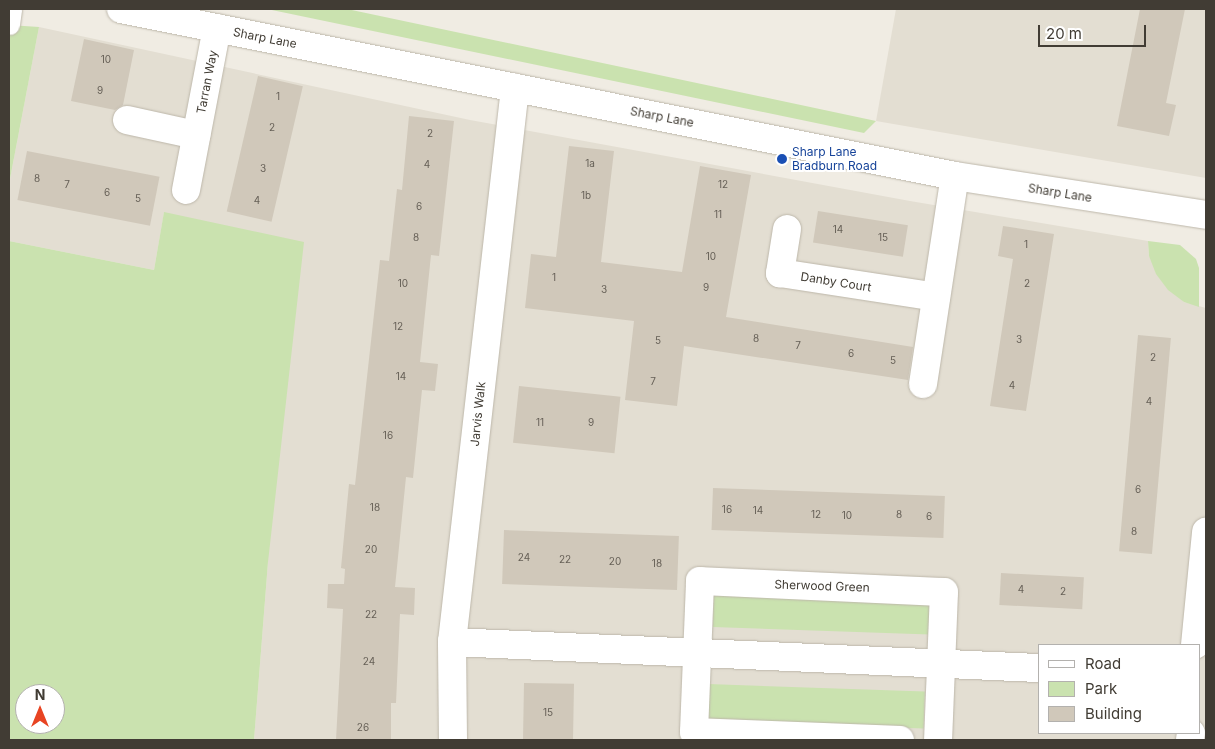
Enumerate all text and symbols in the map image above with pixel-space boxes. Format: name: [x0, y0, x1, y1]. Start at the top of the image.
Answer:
scale bar: [1040, 15, 1148, 47]
text: 20 m: [1046, 24, 1082, 43]
street label: Sharp Lane: [232, 25, 298, 51]
street label: Tarran Way: [194, 49, 220, 115]
house number: 10: [101, 54, 111, 66]
house number: 9: [97, 85, 103, 97]
house number: 1: [276, 91, 280, 103]
street label: Sharp Lane: [629, 104, 695, 130]
house number: 2: [269, 122, 275, 134]
house number: 2: [427, 128, 433, 140]
place label: Sharp Lane Bradburn Road: [792, 145, 877, 173]
marker: Sharp Lane Bradburn Road: [776, 153, 788, 165]
house number: 1a: [585, 158, 595, 170]
house number: 4: [424, 159, 430, 171]
house number: 3: [260, 163, 266, 175]
house number: 8: [34, 173, 40, 185]
house number: 7: [64, 179, 70, 191]
house number: 12: [718, 179, 728, 191]
street label: Sharp Lane: [1027, 181, 1093, 205]
house number: 6: [104, 187, 110, 199]
house number: 1b: [581, 190, 591, 202]
house number: 5: [135, 193, 141, 205]
house number: 4: [254, 195, 260, 207]
house number: 6: [416, 201, 422, 213]
house number: 11: [714, 209, 722, 221]
house number: 14: [833, 224, 843, 236]
house number: 8: [413, 232, 419, 244]
house number: 15: [878, 232, 888, 244]
house number: 1: [1024, 239, 1028, 251]
house number: 10: [706, 251, 716, 263]
street label: Danby Court: [800, 269, 872, 295]
house number: 1: [552, 272, 556, 284]
house number: 10: [398, 278, 408, 290]
house number: 2: [1024, 278, 1030, 290]
house number: 9: [703, 282, 709, 294]
house number: 3: [601, 284, 607, 296]
house number: 12: [393, 321, 403, 333]
house number: 8: [753, 333, 759, 345]
house number: 3: [1016, 334, 1022, 346]
house number: 5: [655, 335, 661, 347]
house number: 7: [795, 340, 801, 352]
house number: 6: [848, 348, 854, 360]
house number: 2: [1150, 352, 1156, 364]
house number: 5: [890, 355, 896, 367]
house number: 14: [396, 371, 406, 383]
house number: 7: [650, 376, 656, 388]
house number: 4: [1009, 380, 1015, 392]
street label: Jarvis Walk: [467, 381, 489, 447]
house number: 4: [1146, 396, 1152, 408]
house number: 11: [536, 417, 544, 429]
house number: 9: [588, 417, 594, 429]
house number: 16: [383, 430, 393, 442]
house number: 6: [1135, 484, 1141, 496]
house number: 18: [370, 502, 380, 514]
house number: 16: [722, 504, 732, 516]
house number: 14: [753, 505, 763, 517]
house number: 12: [811, 509, 821, 521]
house number: 8: [896, 509, 902, 521]
house number: 10: [842, 510, 852, 522]
house number: 6: [926, 511, 932, 523]
house number: 8: [1131, 526, 1137, 538]
house number: 20: [365, 544, 377, 556]
house number: 24: [518, 552, 530, 564]
house number: 22: [559, 554, 571, 566]
house number: 20: [609, 556, 621, 568]
house number: 18: [652, 558, 662, 570]
street label: Sherwood Green: [774, 577, 870, 595]
house number: 4: [1018, 584, 1024, 596]
house number: 2: [1060, 586, 1066, 598]
house number: 22: [365, 609, 377, 621]
legend: [1038, 644, 1200, 734]
text: Road: [1085, 654, 1121, 673]
house number: 24: [363, 656, 375, 668]
text: Park: [1085, 679, 1117, 698]
north arrow: [15, 684, 65, 734]
text: N: [35, 686, 45, 703]
text: Building: [1085, 704, 1142, 723]
house number: 15: [543, 707, 553, 719]
house number: 26: [357, 722, 369, 734]

